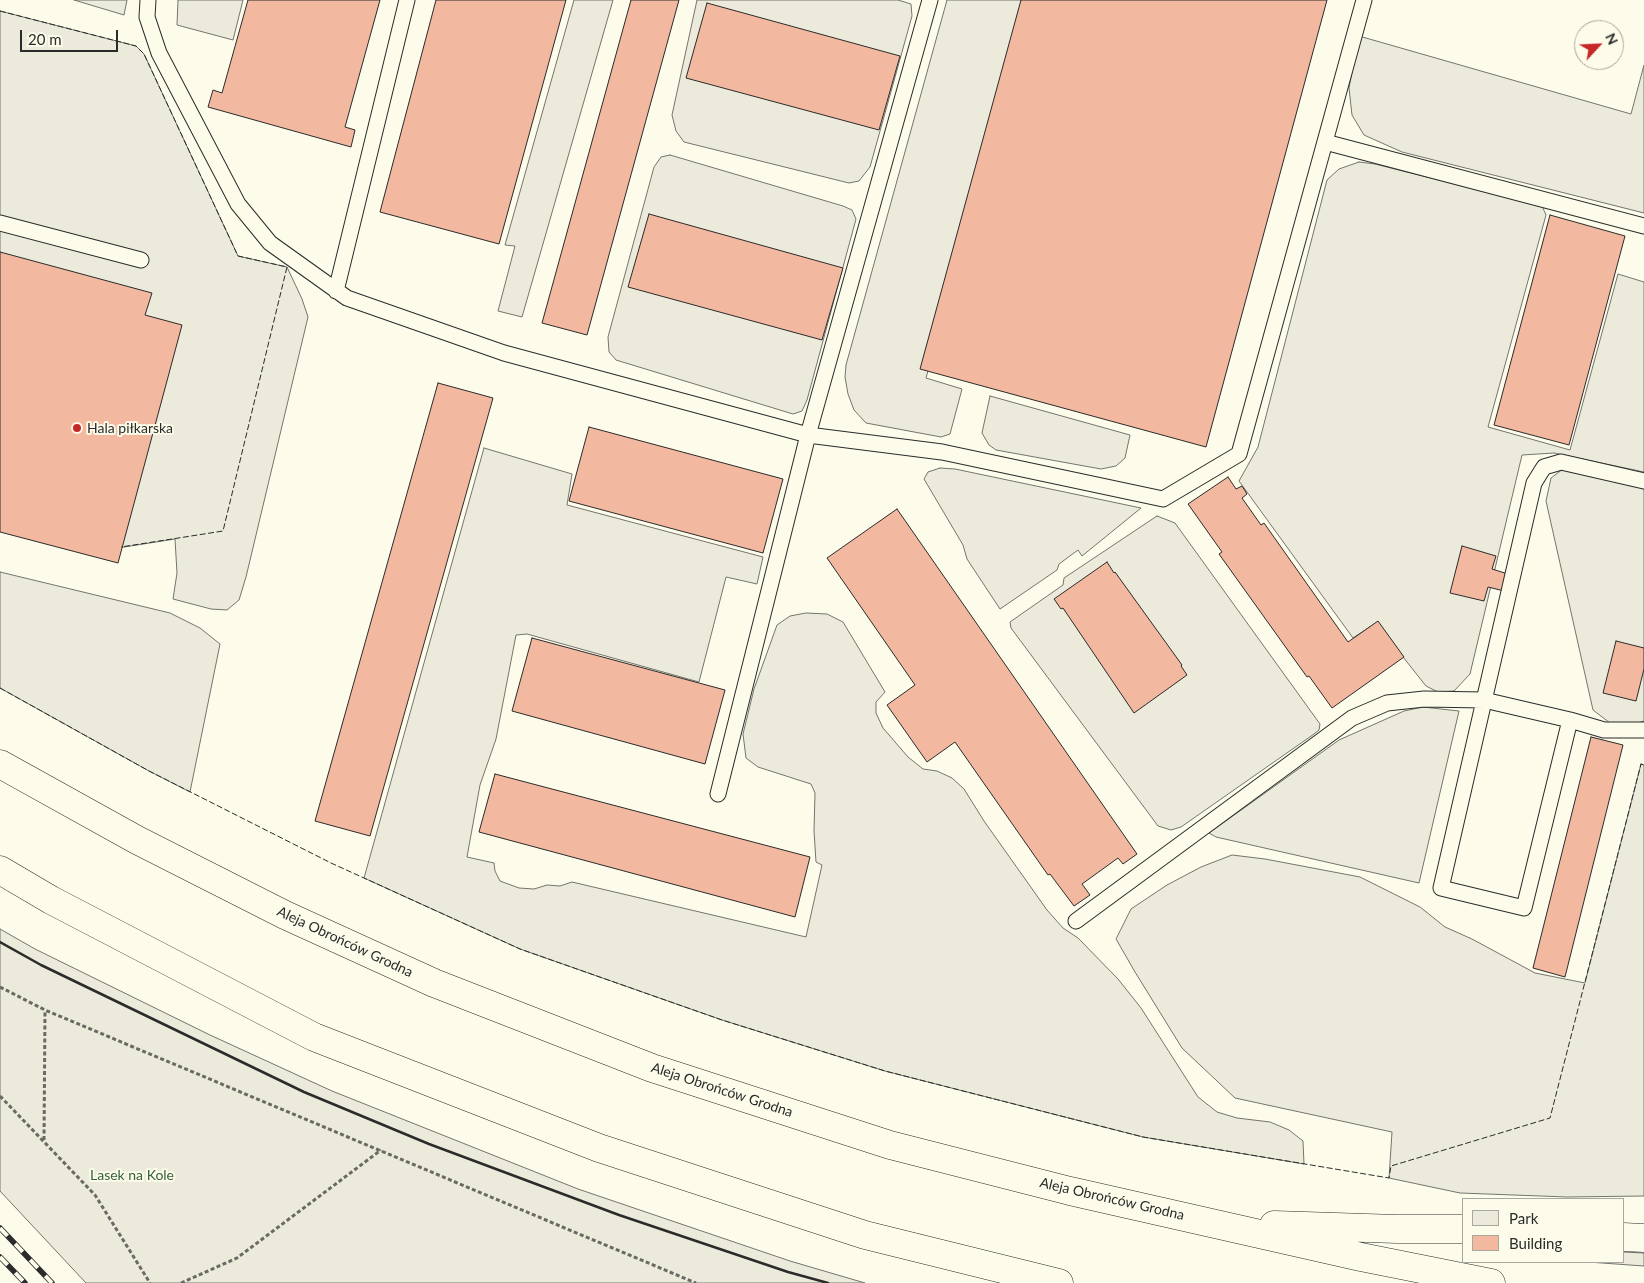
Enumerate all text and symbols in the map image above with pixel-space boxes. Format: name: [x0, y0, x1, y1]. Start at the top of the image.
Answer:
scale bar: [22, 20, 120, 52]
north arrow: [1574, 20, 1624, 70]
text: 20 m: [28, 30, 62, 48]
text: N: [1602, 30, 1622, 47]
place label: Hala piłkarska: [87, 420, 173, 436]
marker: Hala piłkarska: [71, 422, 83, 434]
street label: Aleja Obrońców Grodna: [274, 903, 416, 981]
street label: Aleja Obrońców Grodna: [649, 1059, 795, 1121]
park label: Lasek na Kole: [90, 1167, 174, 1183]
street label: Aleja Obrońców Grodna: [1038, 1174, 1186, 1224]
legend: [1462, 1198, 1624, 1263]
text: Park: [1509, 1209, 1538, 1227]
text: Building: [1509, 1234, 1562, 1252]

